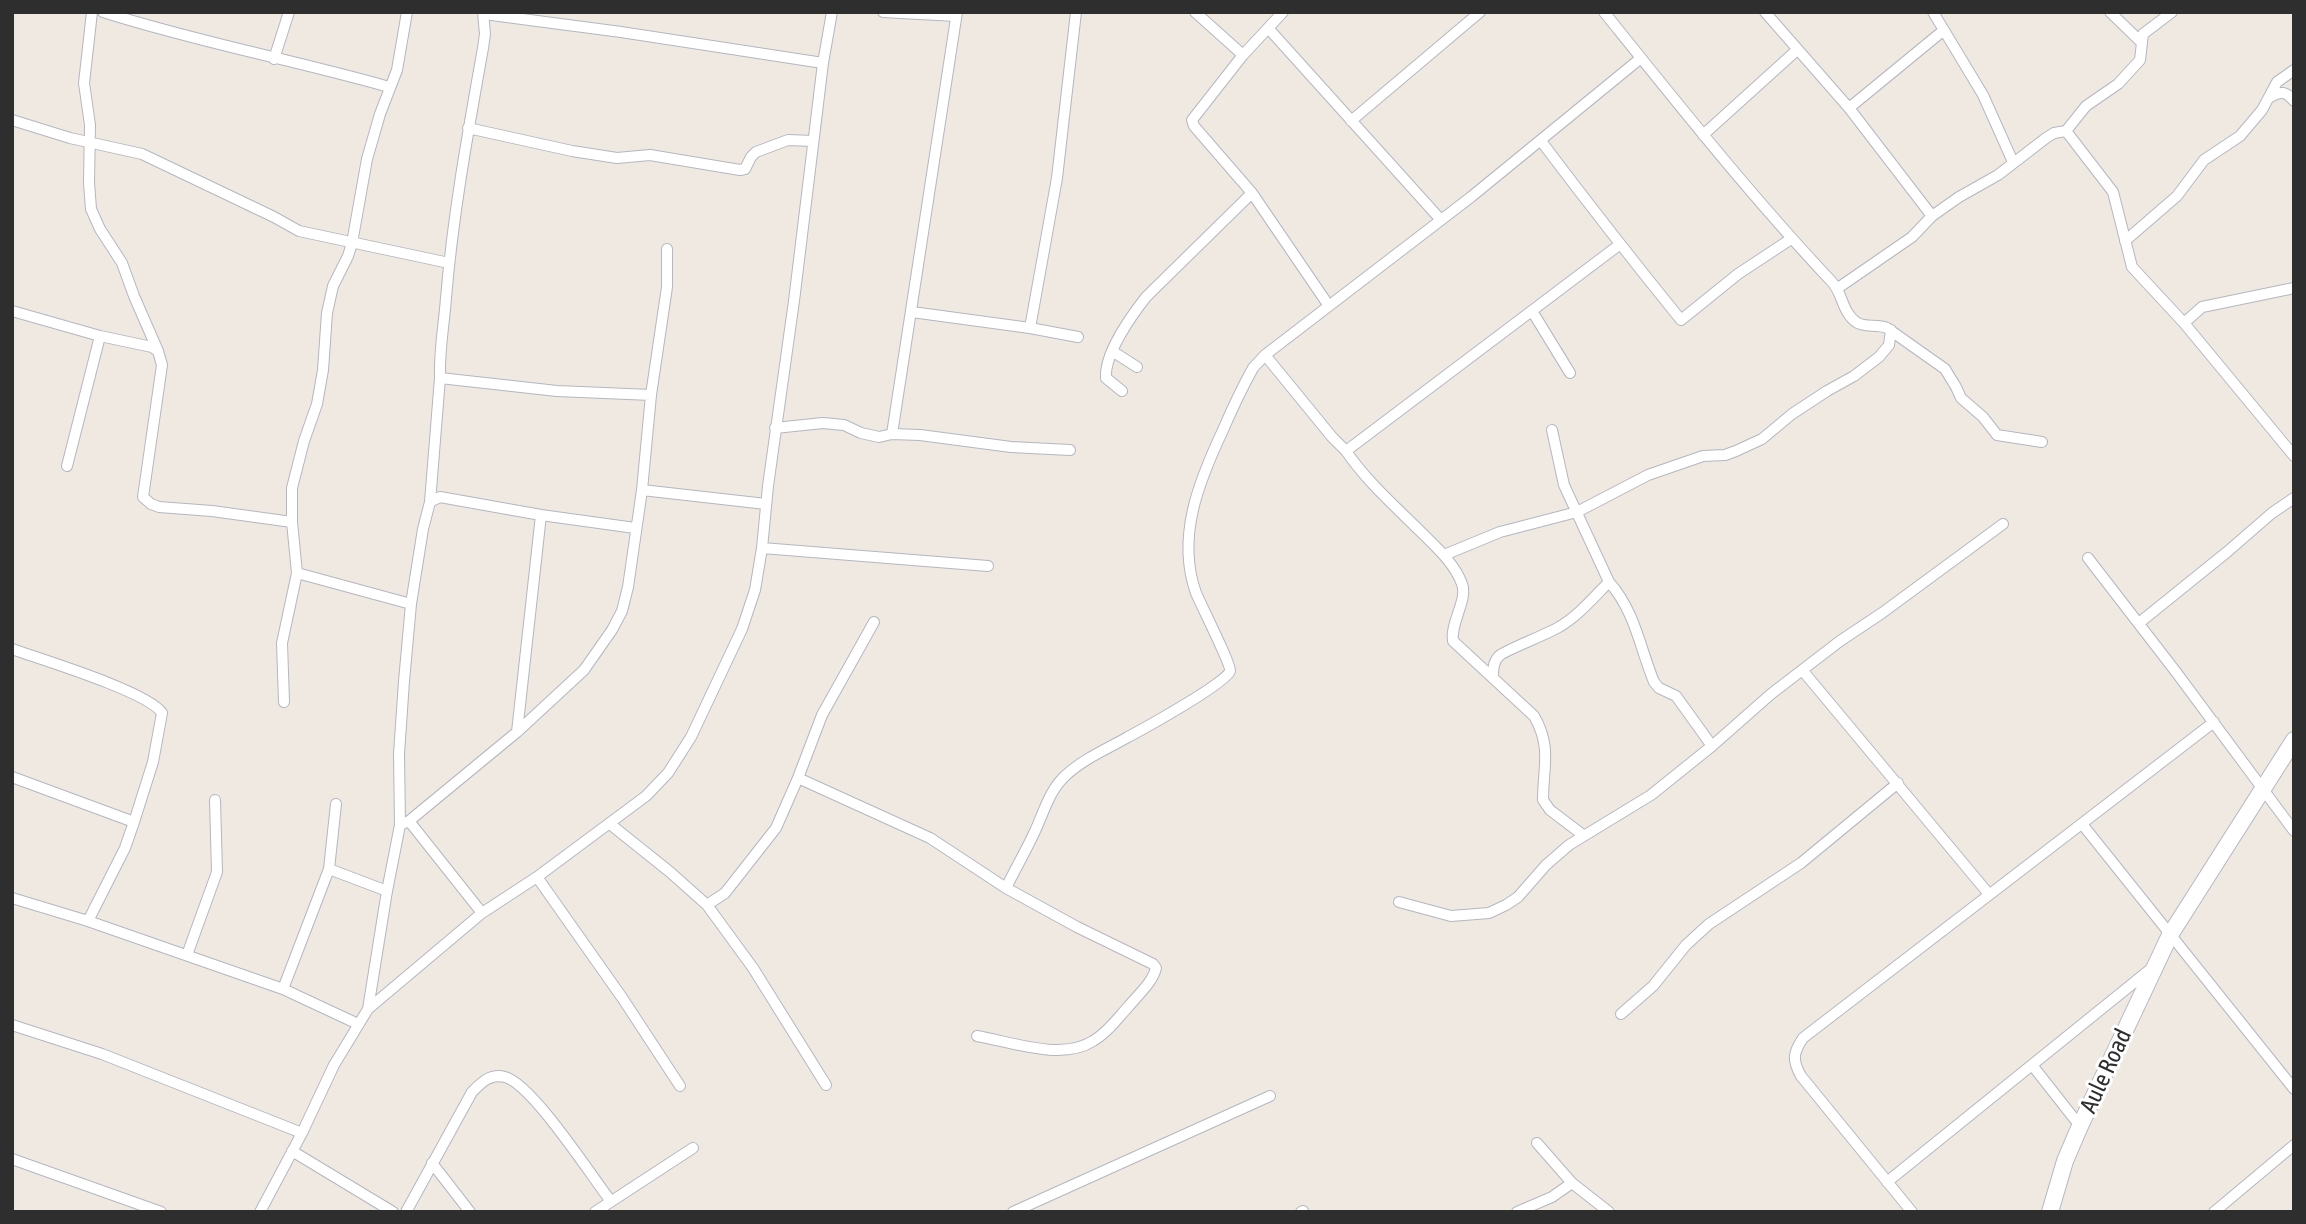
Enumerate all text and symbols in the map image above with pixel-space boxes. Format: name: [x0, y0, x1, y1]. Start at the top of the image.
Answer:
street label: Aule Road: [2074, 1024, 2138, 1118]

